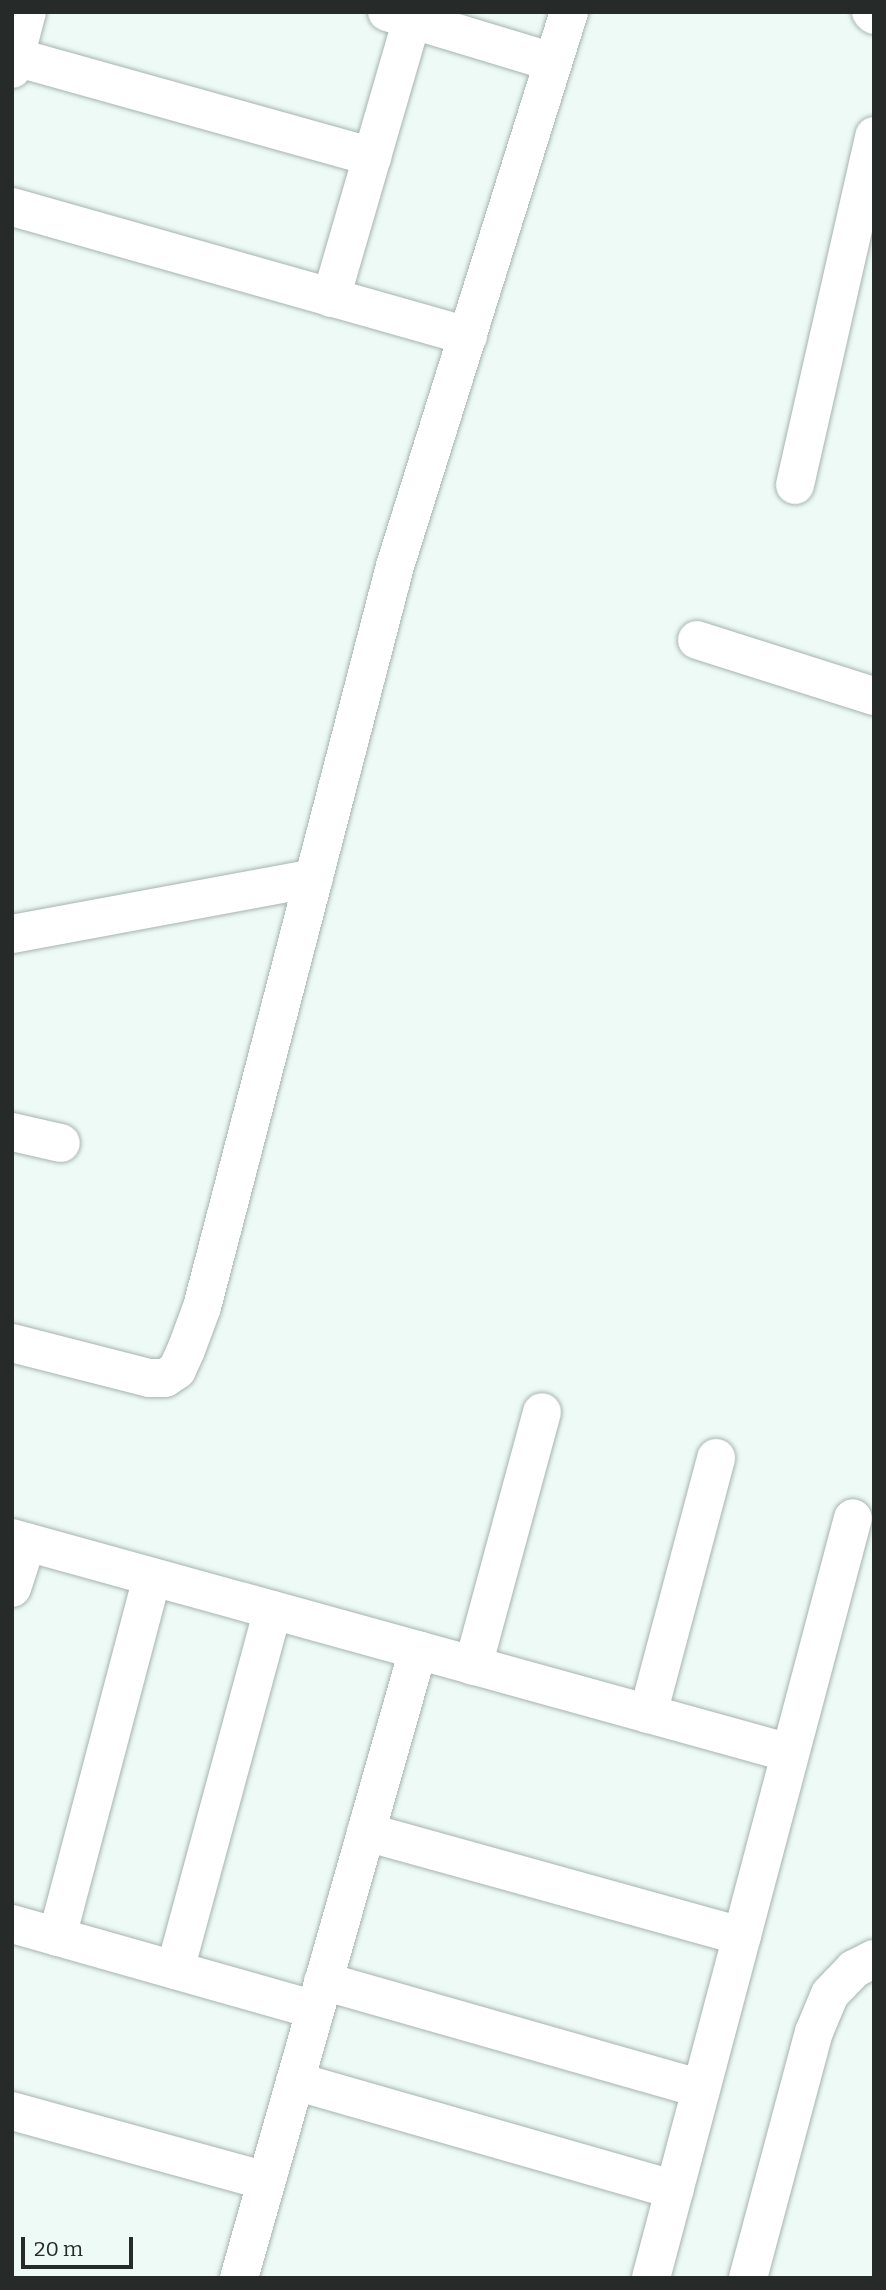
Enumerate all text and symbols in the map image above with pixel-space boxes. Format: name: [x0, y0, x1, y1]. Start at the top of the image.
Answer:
scale bar: [24, 2224, 136, 2268]
text: 20 m: [34, 2236, 83, 2262]

